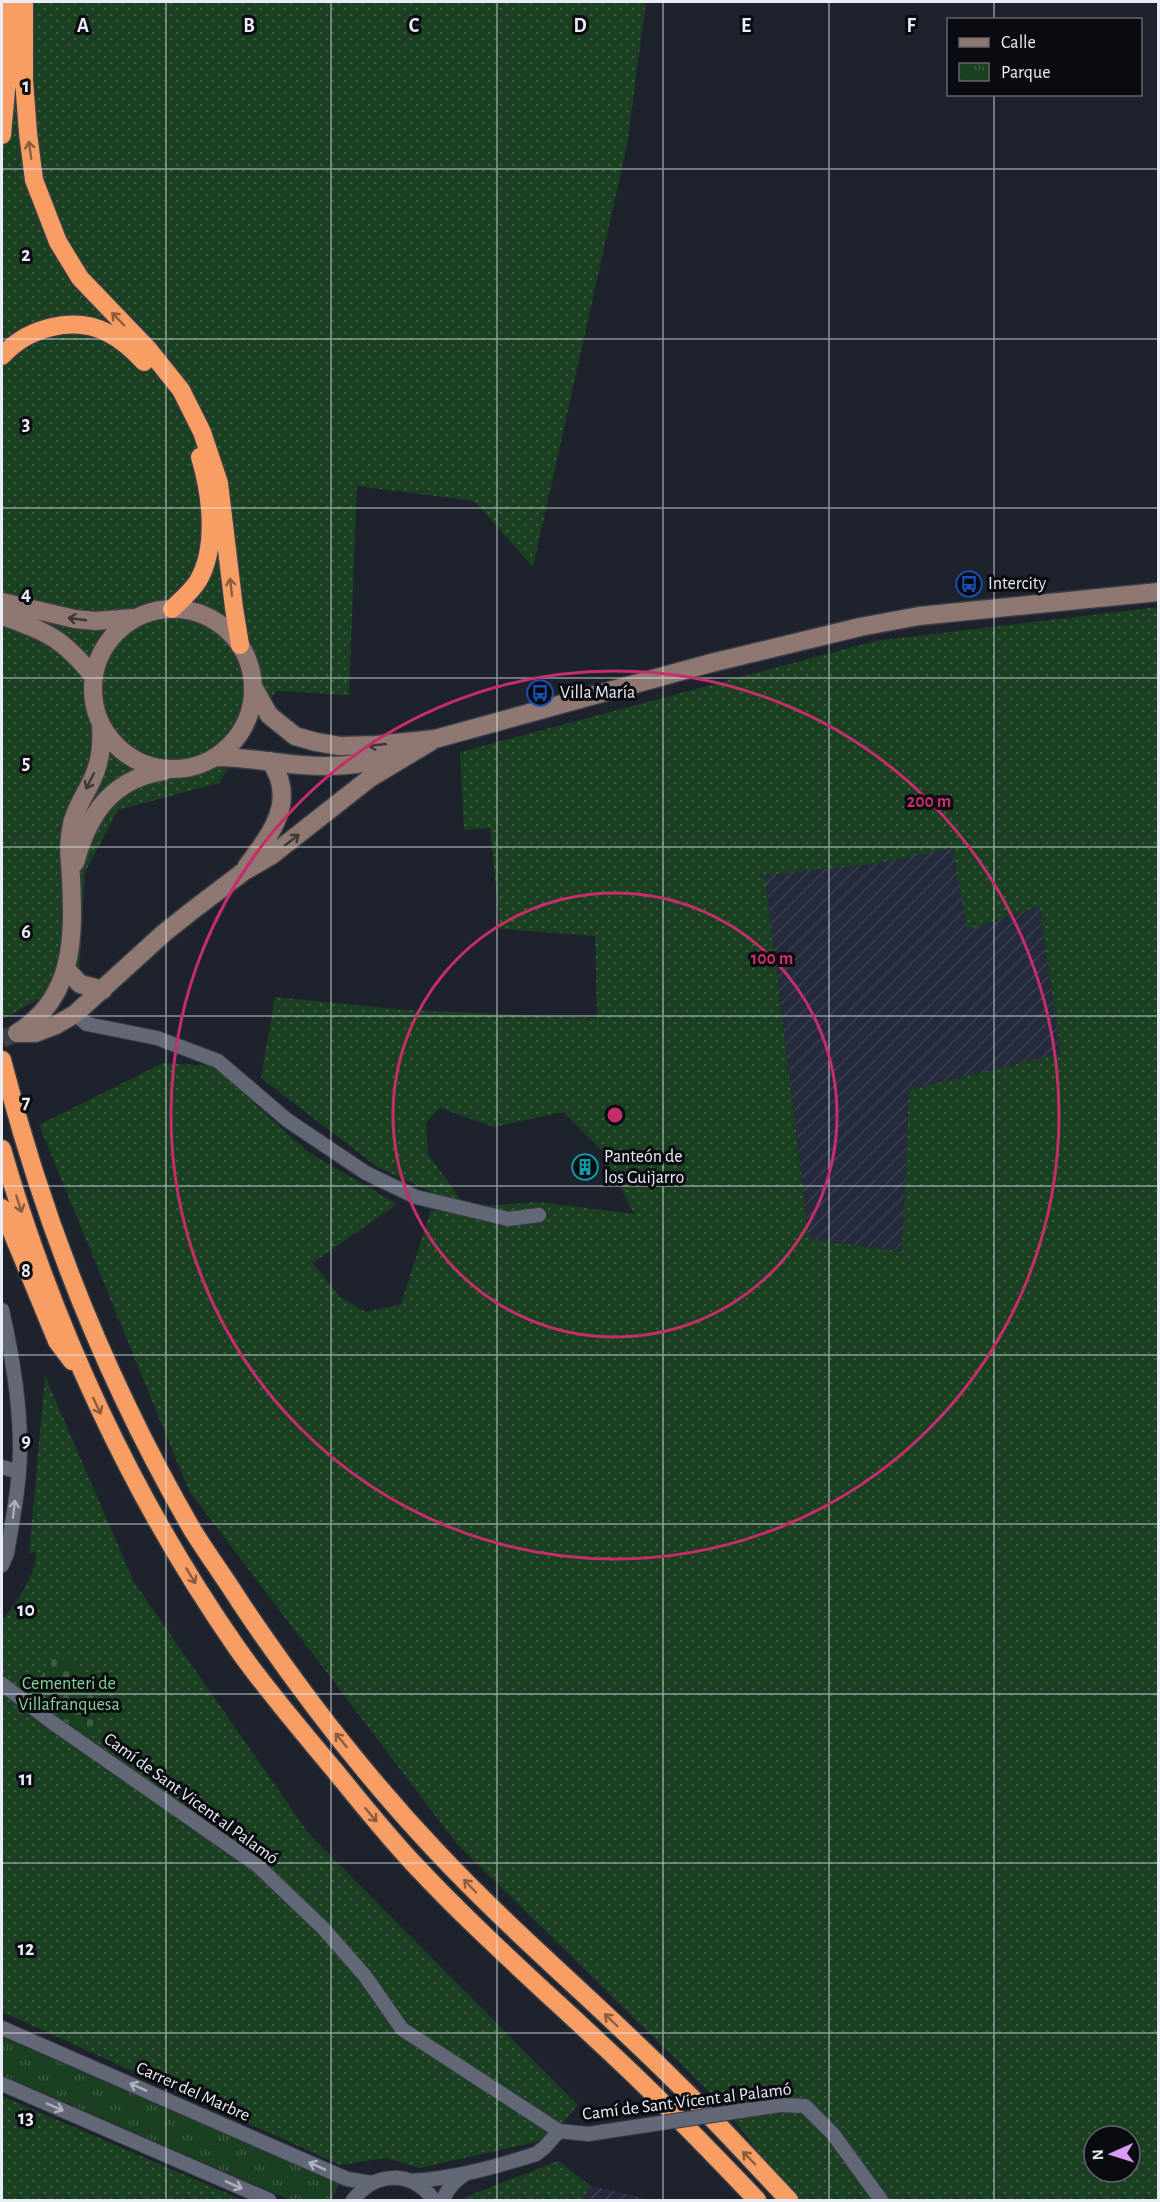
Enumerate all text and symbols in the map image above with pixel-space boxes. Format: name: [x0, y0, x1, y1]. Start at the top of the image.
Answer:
text: A: [77, 16, 89, 36]
text: B: [243, 16, 255, 36]
text: C: [409, 16, 420, 36]
text: D: [573, 16, 587, 36]
text: E: [741, 16, 751, 36]
text: F: [906, 16, 916, 36]
legend: [947, 18, 1142, 96]
text: Calle: [1001, 34, 1036, 52]
text: Parque: [1001, 64, 1050, 82]
text: 1: [22, 76, 30, 96]
one-way arrow: [25, 141, 36, 161]
text: 2: [21, 245, 31, 265]
one-way arrow: [111, 312, 126, 327]
text: 3: [22, 414, 30, 434]
bus stop icon: Intercity: [954, 569, 984, 599]
place label: Intercity: [988, 575, 1047, 593]
one-way arrow: [225, 577, 236, 597]
text: 4: [21, 584, 31, 604]
one-way arrow: [68, 613, 87, 624]
bus stop icon: Villa María: [525, 678, 555, 708]
place label: Villa María: [560, 684, 635, 702]
one-way arrow: [368, 740, 388, 751]
text: 5: [22, 753, 30, 773]
one-way arrow: [84, 772, 96, 790]
text: 200 m: [907, 793, 951, 811]
one-way arrow: [283, 833, 299, 846]
text: 6: [21, 922, 31, 942]
text: 100 m: [751, 950, 793, 968]
text: 7: [22, 1092, 31, 1112]
centre of rings: [605, 1105, 625, 1125]
place label: Panteón de los Guijarro: [604, 1148, 684, 1187]
building icon: Panteón de los Guijarro: [570, 1152, 600, 1182]
one-way arrow: [14, 1194, 25, 1213]
text: 8: [21, 1261, 31, 1281]
one-way arrow: [92, 1396, 104, 1414]
text: 9: [21, 1431, 31, 1451]
one-way arrow: [9, 1499, 20, 1519]
one-way arrow: [186, 1567, 198, 1584]
text: 10: [17, 1600, 35, 1620]
park label: Cementeri de Villafranquesa: [18, 1675, 120, 1714]
street label: Camí de Sant Vicent al Palamó: [101, 1730, 282, 1868]
one-way arrow: [334, 1732, 347, 1748]
text: 11: [19, 1769, 33, 1789]
one-way arrow: [365, 1807, 378, 1823]
one-way arrow: [463, 1878, 477, 1893]
text: 12: [18, 1939, 34, 1959]
one-way arrow: [604, 2013, 619, 2027]
street label: Carrer del Marbre: [133, 2059, 253, 2125]
street label: Camí de Sant Vicent al Palamó: [581, 2080, 793, 2124]
one-way arrow: [130, 2081, 148, 2093]
one-way arrow: [46, 2102, 64, 2113]
text: 13: [18, 2108, 34, 2128]
north arrow: [1082, 2124, 1142, 2184]
text: N: [1090, 2149, 1106, 2161]
one-way arrow: [742, 2150, 757, 2165]
one-way arrow: [308, 2159, 326, 2171]
one-way arrow: [224, 2180, 243, 2191]

